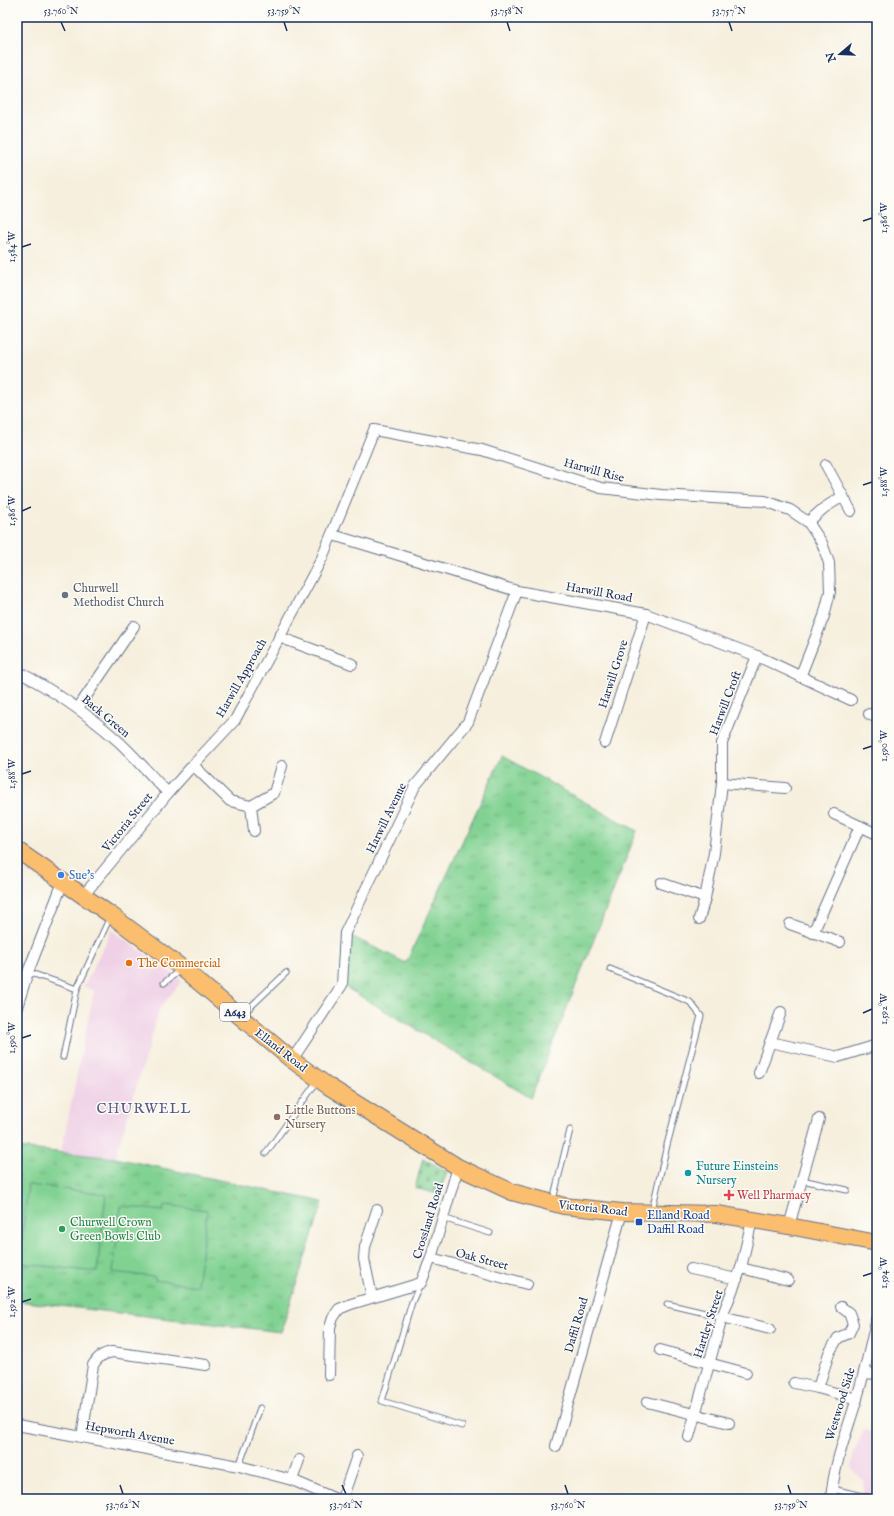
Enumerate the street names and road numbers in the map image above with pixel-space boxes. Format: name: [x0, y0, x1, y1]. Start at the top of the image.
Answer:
street label: Harwill Rise: [562, 455, 626, 486]
street label: Harwill Road: [564, 579, 634, 606]
street label: Harwill Approach: [213, 635, 271, 721]
street label: Harwill Grove: [595, 637, 632, 710]
street label: Harwill Croft: [706, 669, 745, 738]
street label: Back Green: [78, 692, 133, 741]
street label: Harwill Avenue: [363, 780, 410, 856]
street label: Victoria Street: [98, 790, 156, 856]
road number: A643: [220, 1003, 250, 1021]
street label: Elland Road: [251, 1025, 310, 1076]
street label: Crossland Road: [410, 1181, 447, 1261]
street label: Victoria Road: [557, 1197, 629, 1220]
street label: Oak Street: [454, 1245, 510, 1274]
street label: Hartley Street: [690, 1288, 727, 1360]
street label: Daffil Road: [561, 1295, 592, 1355]
street label: Westwood Side: [822, 1365, 859, 1443]
street label: Hepworth Avenue: [84, 1418, 176, 1450]

